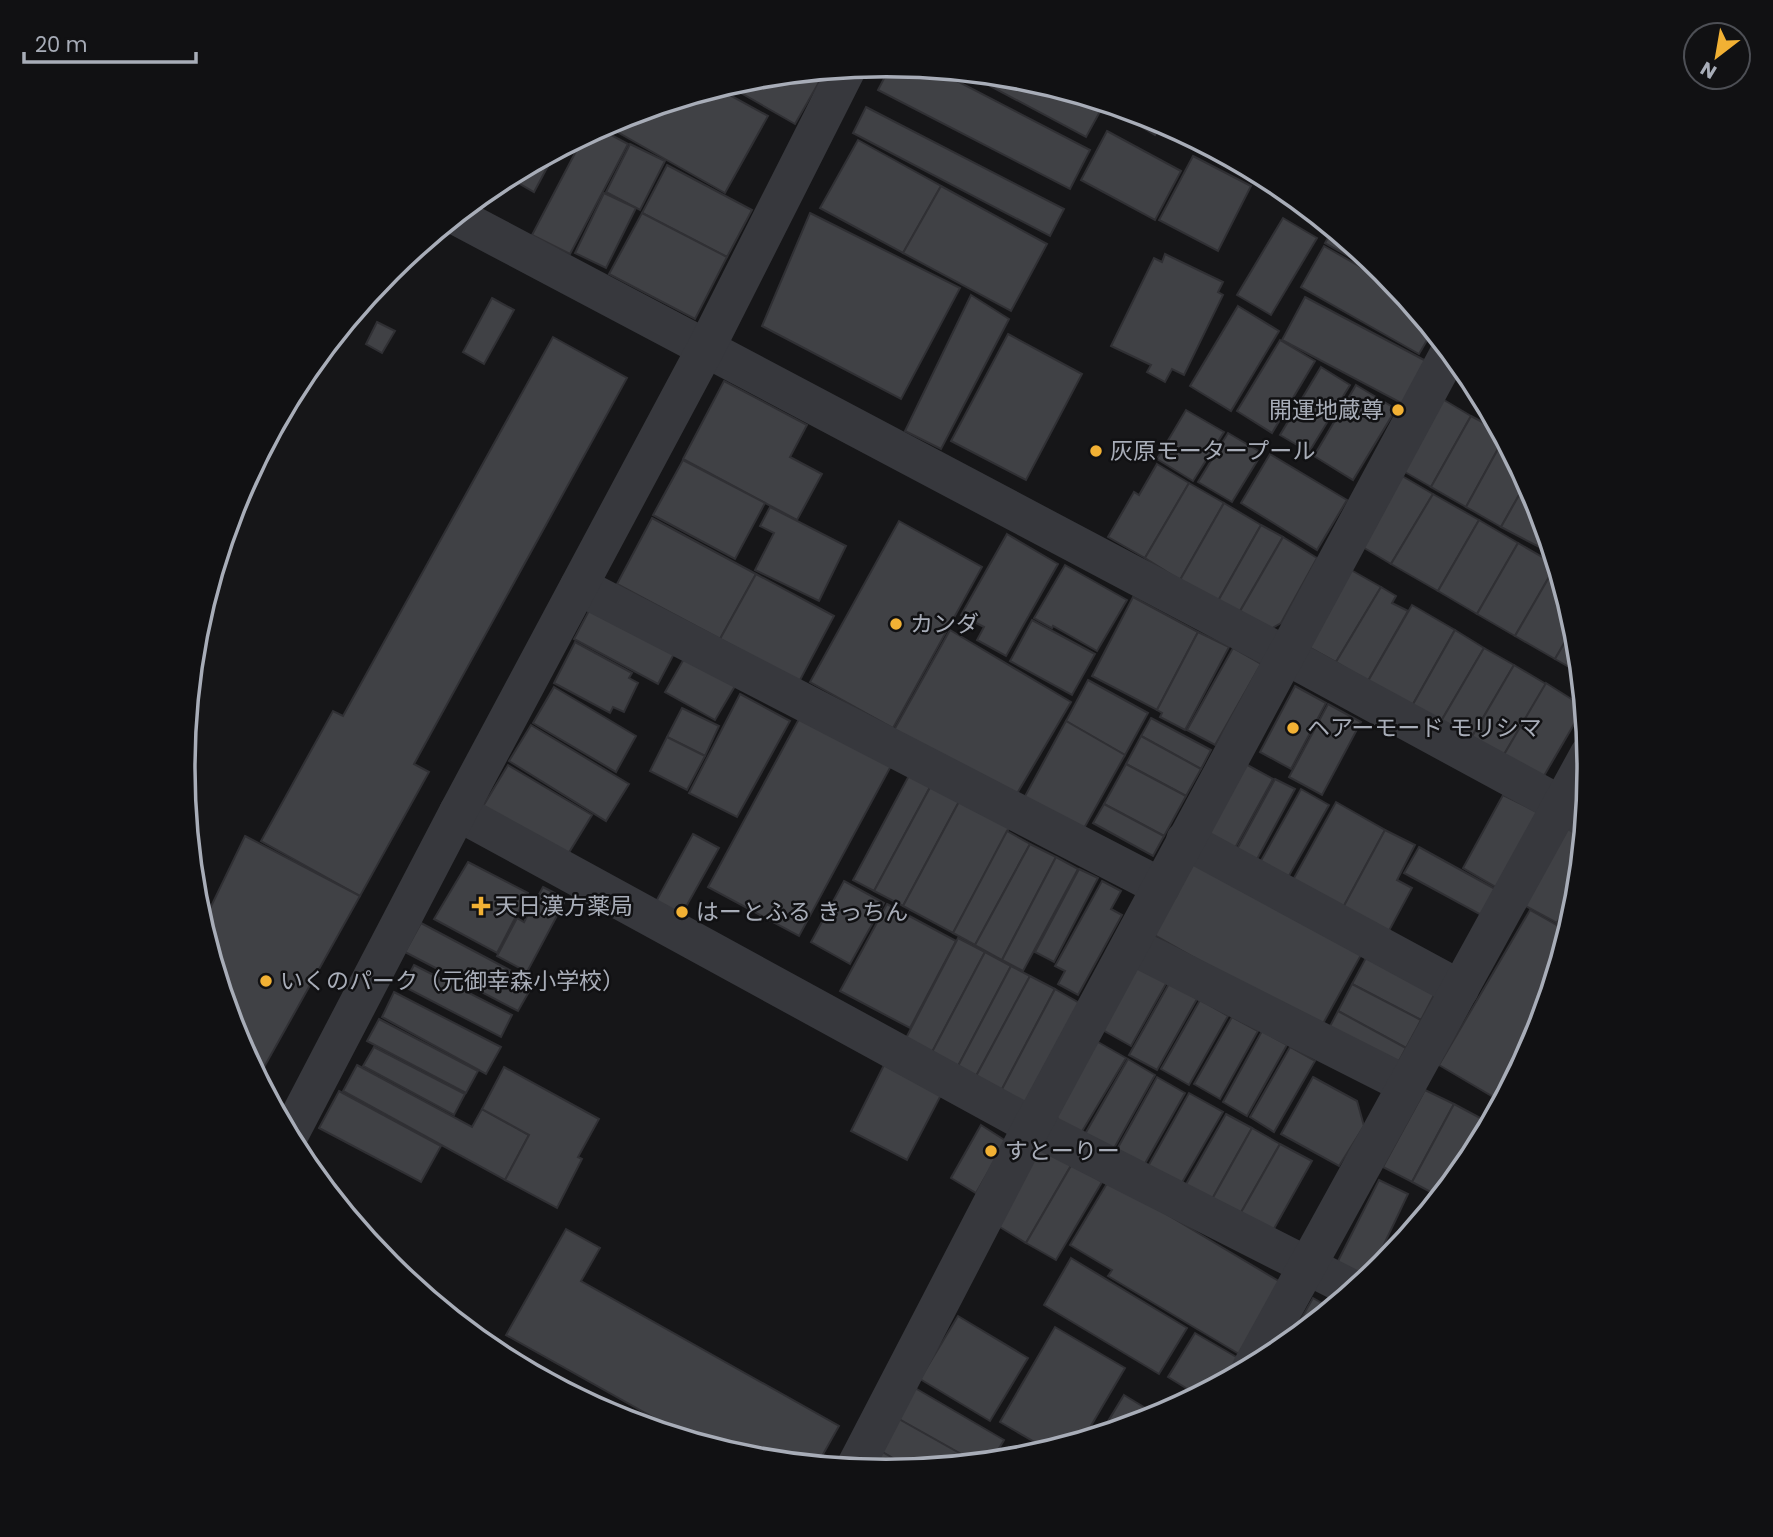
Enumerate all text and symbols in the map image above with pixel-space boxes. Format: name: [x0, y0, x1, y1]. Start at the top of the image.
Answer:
scale bar: [24, 21, 196, 65]
north arrow: [1682, 21, 1752, 91]
text: 20 m: [35, 30, 88, 59]
text: N: [1695, 55, 1722, 85]
place label: 開運地蔵尊: [1269, 394, 1384, 426]
marker: 開運地蔵尊: [1390, 402, 1406, 418]
place label: 灰原モータープール: [1110, 435, 1316, 467]
marker: 灰原モータープール: [1088, 443, 1104, 459]
place label: カンダ: [910, 608, 979, 640]
marker: カンダ: [888, 616, 904, 632]
place label: ヘアーモード モリシマ: [1307, 712, 1542, 744]
marker: ヘアーモード モリシマ: [1285, 720, 1301, 736]
place label: 天日漢方薬局: [495, 890, 633, 922]
place label: はーとふる きっちん: [696, 896, 908, 928]
marker: 天日漢方薬局: [473, 898, 489, 914]
marker: はーとふる きっちん: [674, 904, 690, 920]
place label: いくのパーク（元御幸森小学校）: [280, 965, 625, 997]
marker: いくのパーク（元御幸森小学校）: [258, 973, 274, 989]
place label: すとーりー: [1005, 1135, 1120, 1167]
marker: すとーりー: [983, 1143, 999, 1159]

